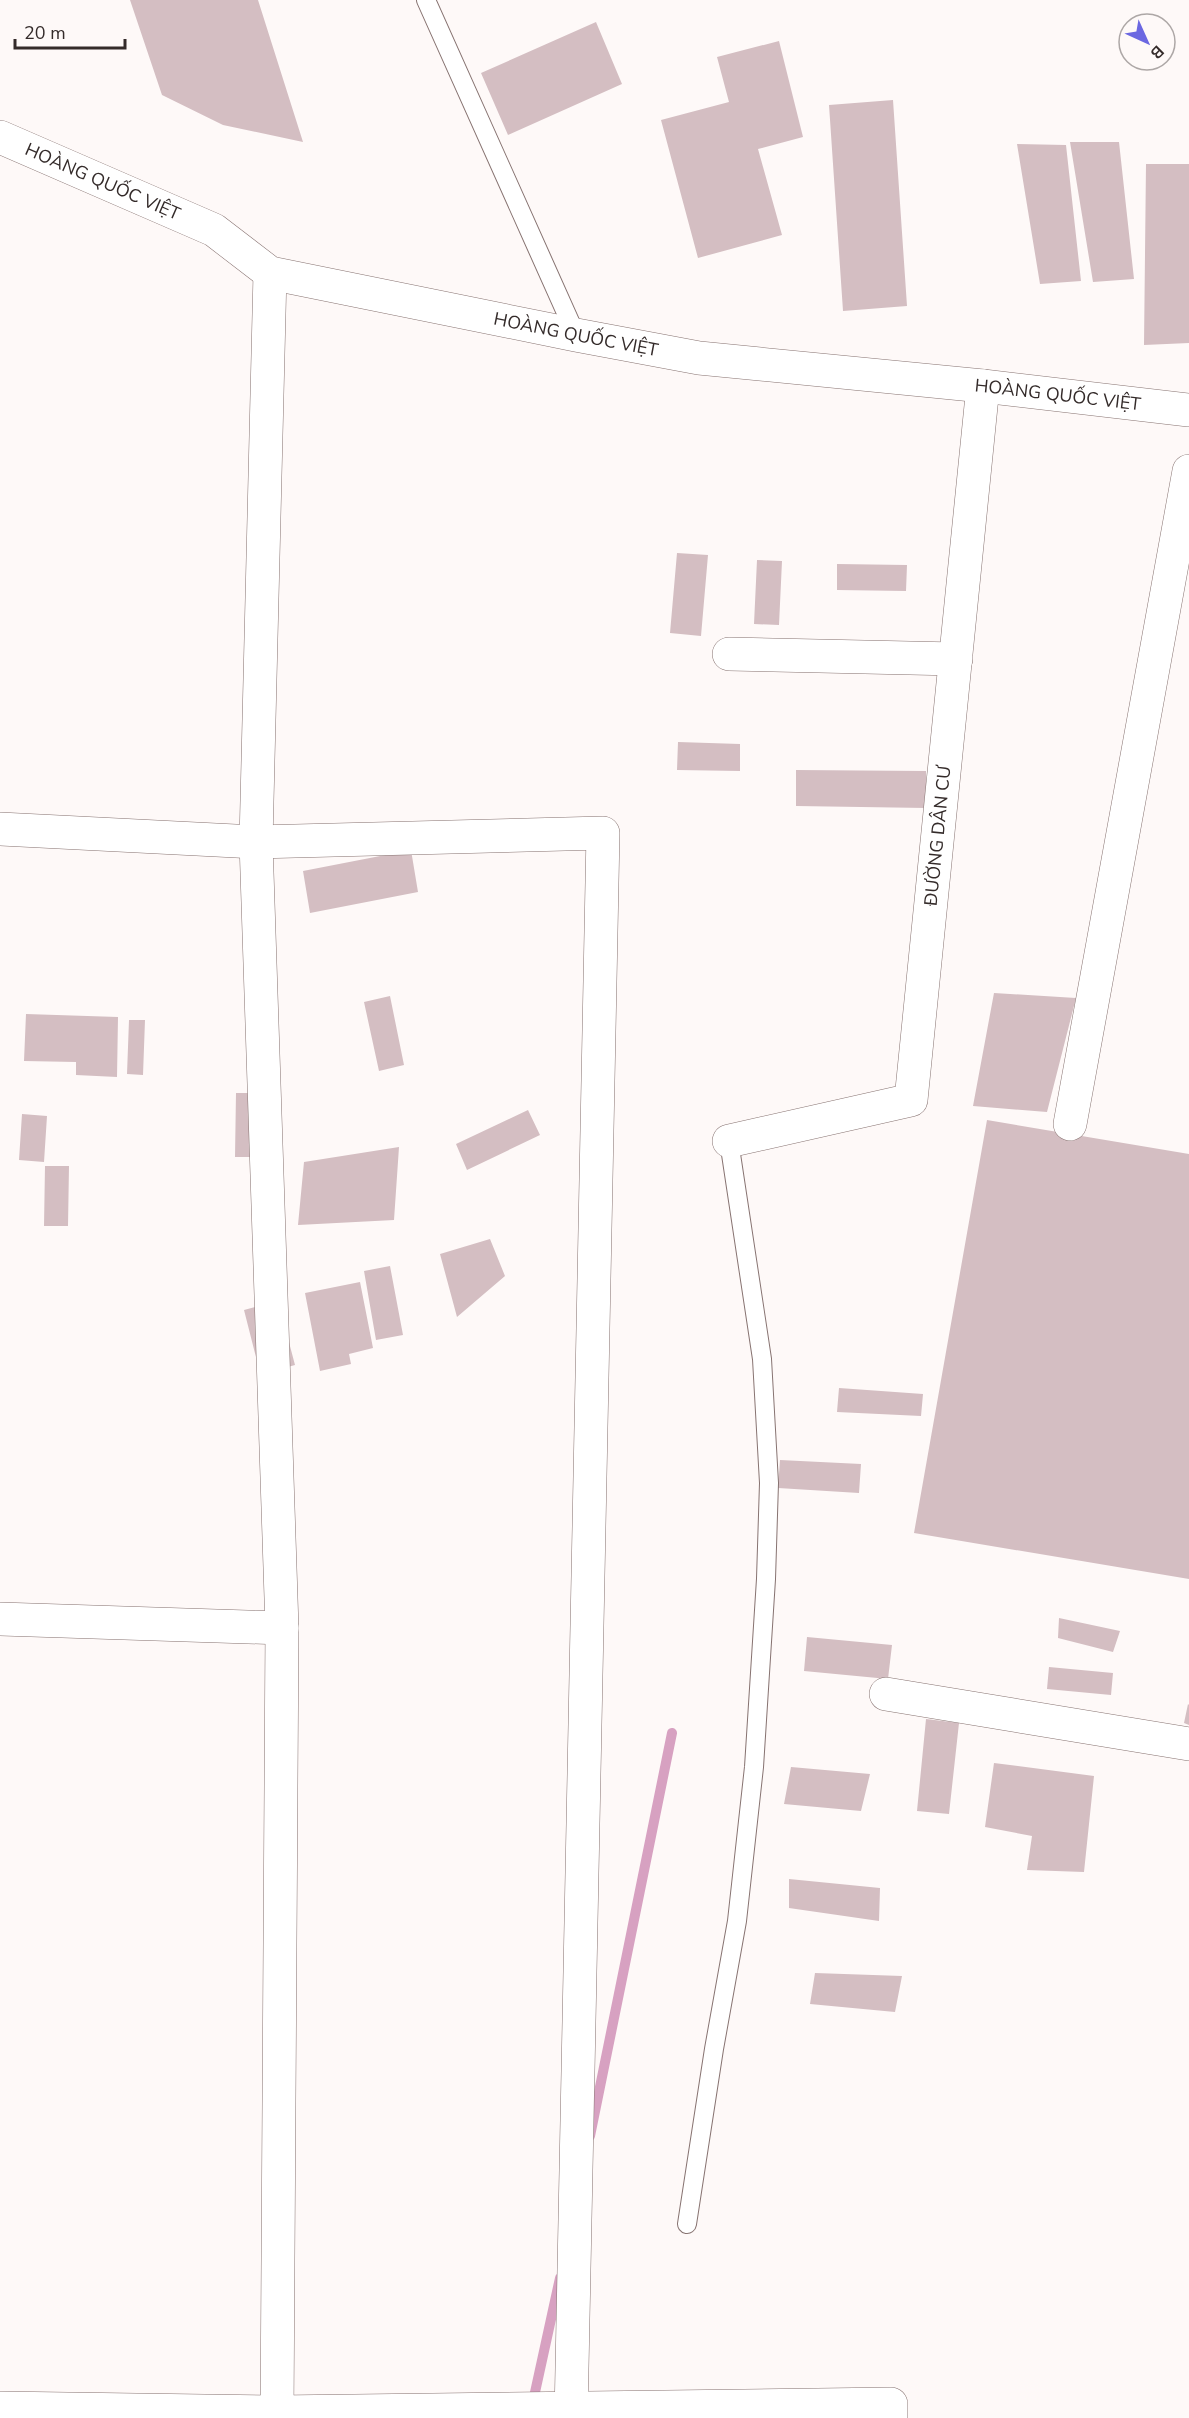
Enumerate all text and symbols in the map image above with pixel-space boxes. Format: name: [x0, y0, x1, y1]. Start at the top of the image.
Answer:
scale bar: [15, 12, 124, 50]
north arrow: [1117, 12, 1177, 72]
text: 20 m: [24, 21, 66, 45]
text: B: [1145, 40, 1169, 64]
street label: HOÀNG QUỐC VIỆT: [21, 137, 184, 226]
street label: HOÀNG QUỐC VIỆT: [492, 307, 660, 362]
street label: HOÀNG QUỐC VIỆT: [974, 373, 1142, 416]
street label: ĐƯỜNG DÂN CƯ: [919, 764, 957, 908]

